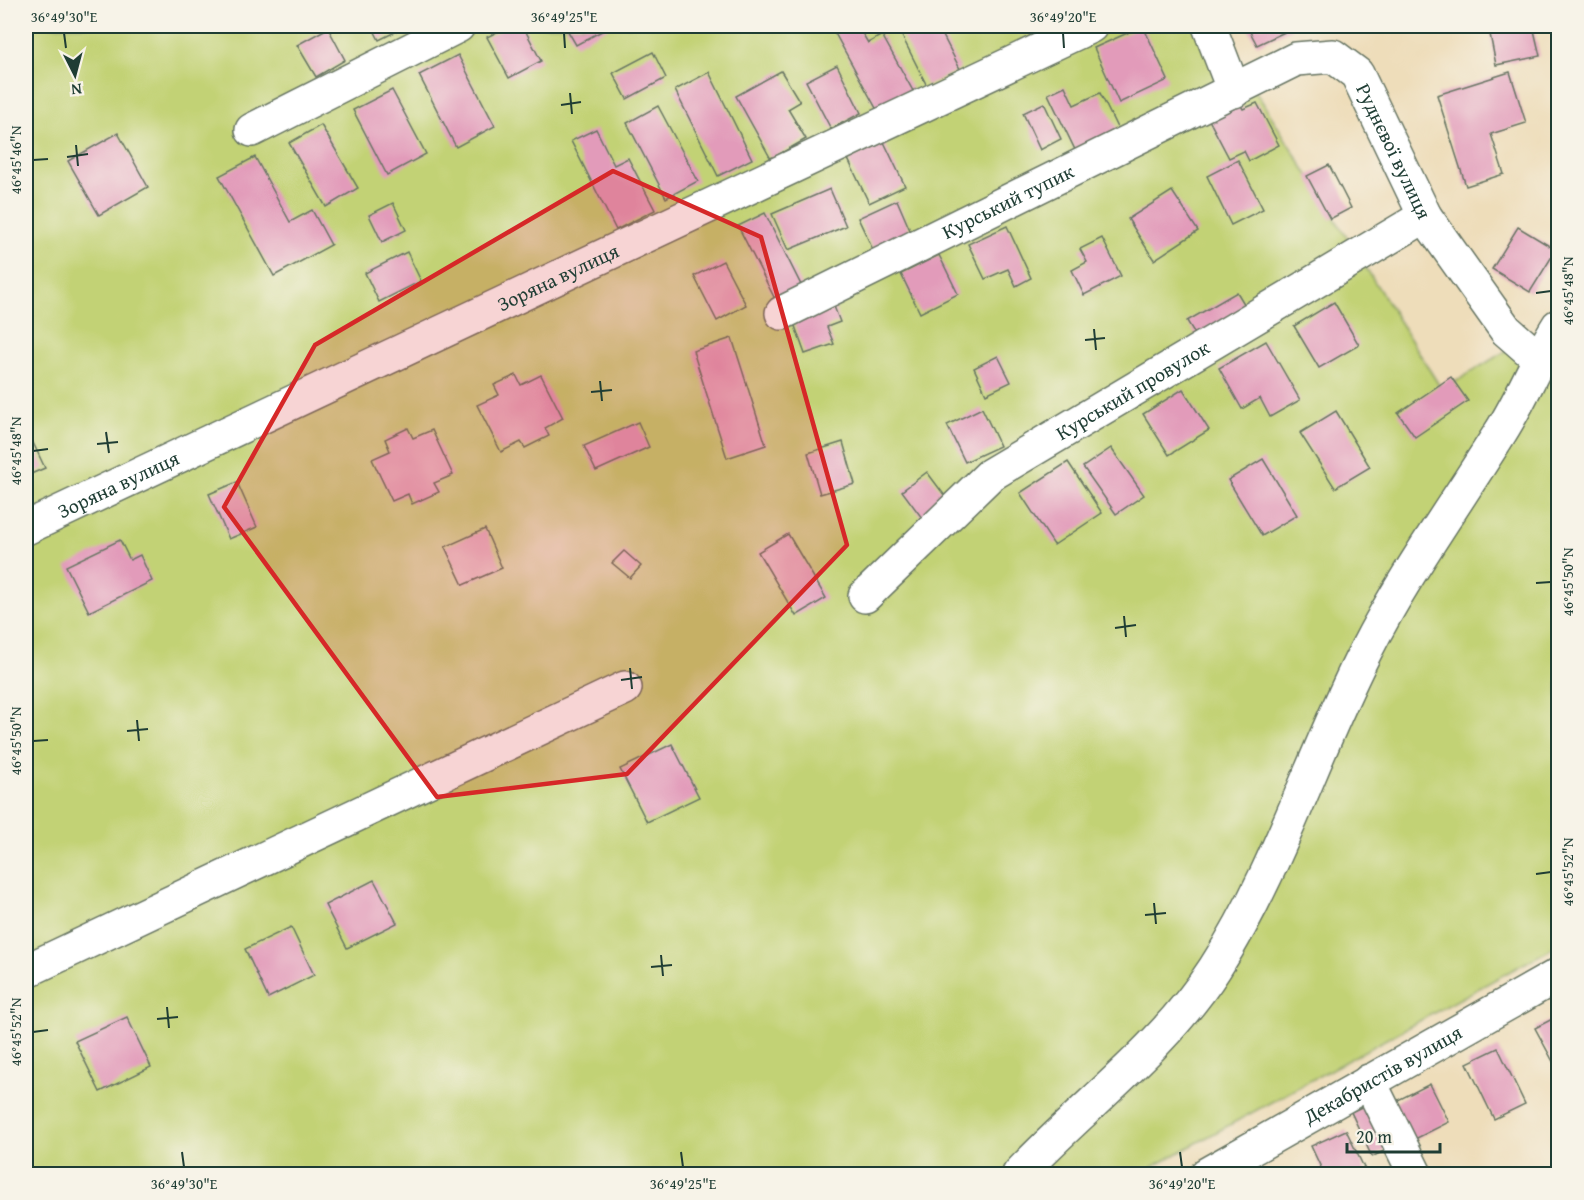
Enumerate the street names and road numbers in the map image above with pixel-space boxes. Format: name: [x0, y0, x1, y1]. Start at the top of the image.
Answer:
street label: Руднєвої вулиця: [1350, 78, 1439, 224]
street label: Курський тупик: [937, 156, 1079, 246]
street label: Зоряна вулиця: [492, 236, 623, 318]
street label: Курський провулок: [1050, 332, 1215, 447]
street label: Зоряна вулиця: [52, 443, 184, 525]
street label: Декабристів вулиця: [1297, 1017, 1467, 1131]

